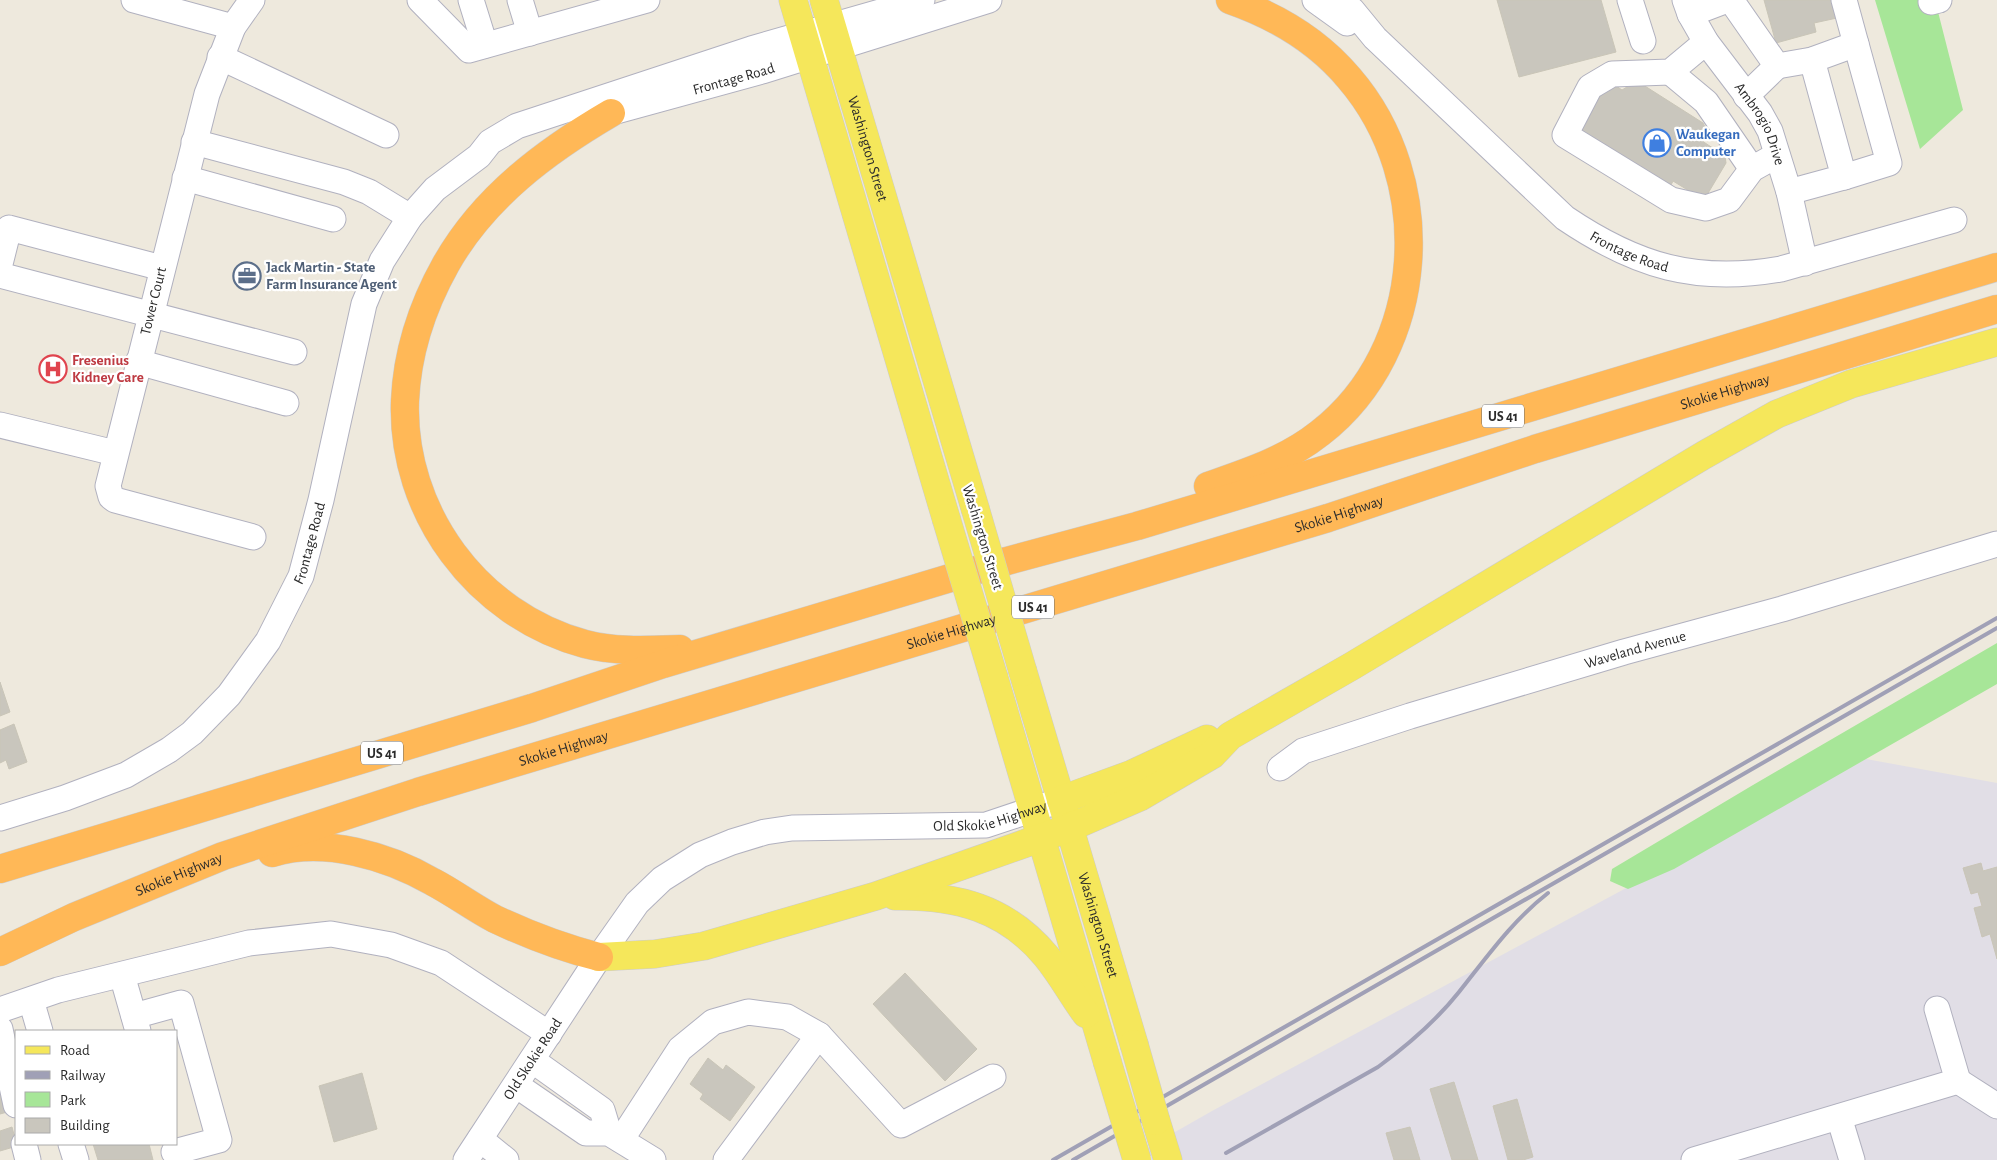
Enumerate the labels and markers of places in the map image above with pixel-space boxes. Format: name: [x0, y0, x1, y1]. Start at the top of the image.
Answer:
place label: Waukegan Computer: [1676, 127, 1740, 159]
shop icon: Waukegan Computer: [1642, 128, 1672, 158]
place label: Jack Martin - State Farm Insurance Agent: [266, 260, 397, 292]
office icon: Jack Martin - State Farm Insurance Agent: [232, 261, 262, 291]
place label: Fresenius Kidney Care: [72, 353, 144, 385]
hospital icon: Fresenius Kidney Care: [38, 354, 68, 384]

